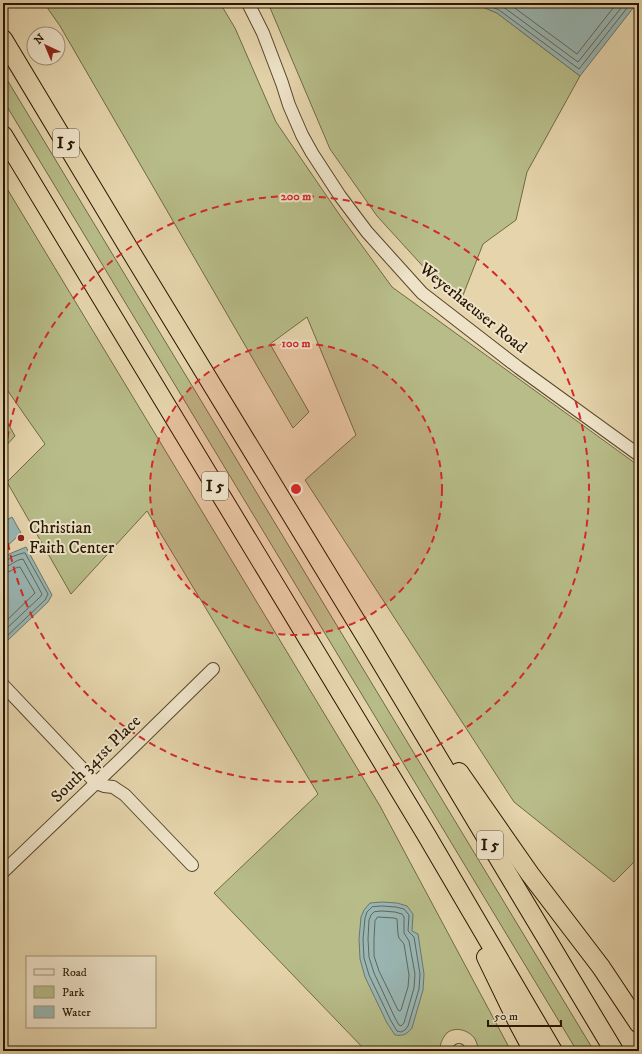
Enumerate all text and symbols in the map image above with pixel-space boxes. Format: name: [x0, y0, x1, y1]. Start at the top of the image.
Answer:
north arrow: [26, 26, 66, 66]
text: N: [32, 31, 48, 48]
road number: I 5: [53, 129, 79, 157]
text: 200 m: [281, 189, 311, 204]
street label: Weyerhaeuser Road: [414, 257, 532, 359]
text: 100 m: [282, 336, 310, 351]
road number: I 5: [202, 472, 228, 500]
centre of rings: [289, 482, 303, 496]
place label: Christian Faith Center: [29, 517, 115, 559]
marker: Christian Faith Center: [16, 533, 26, 543]
street label: South 341st Place: [46, 710, 146, 808]
road number: I 5: [477, 831, 503, 859]
legend: [26, 956, 156, 1028]
text: Road: [62, 965, 87, 980]
text: Park: [62, 985, 84, 1000]
scale bar: [488, 1002, 561, 1028]
text: Water: [61, 1005, 91, 1020]
text: 50 m: [494, 1009, 518, 1024]

